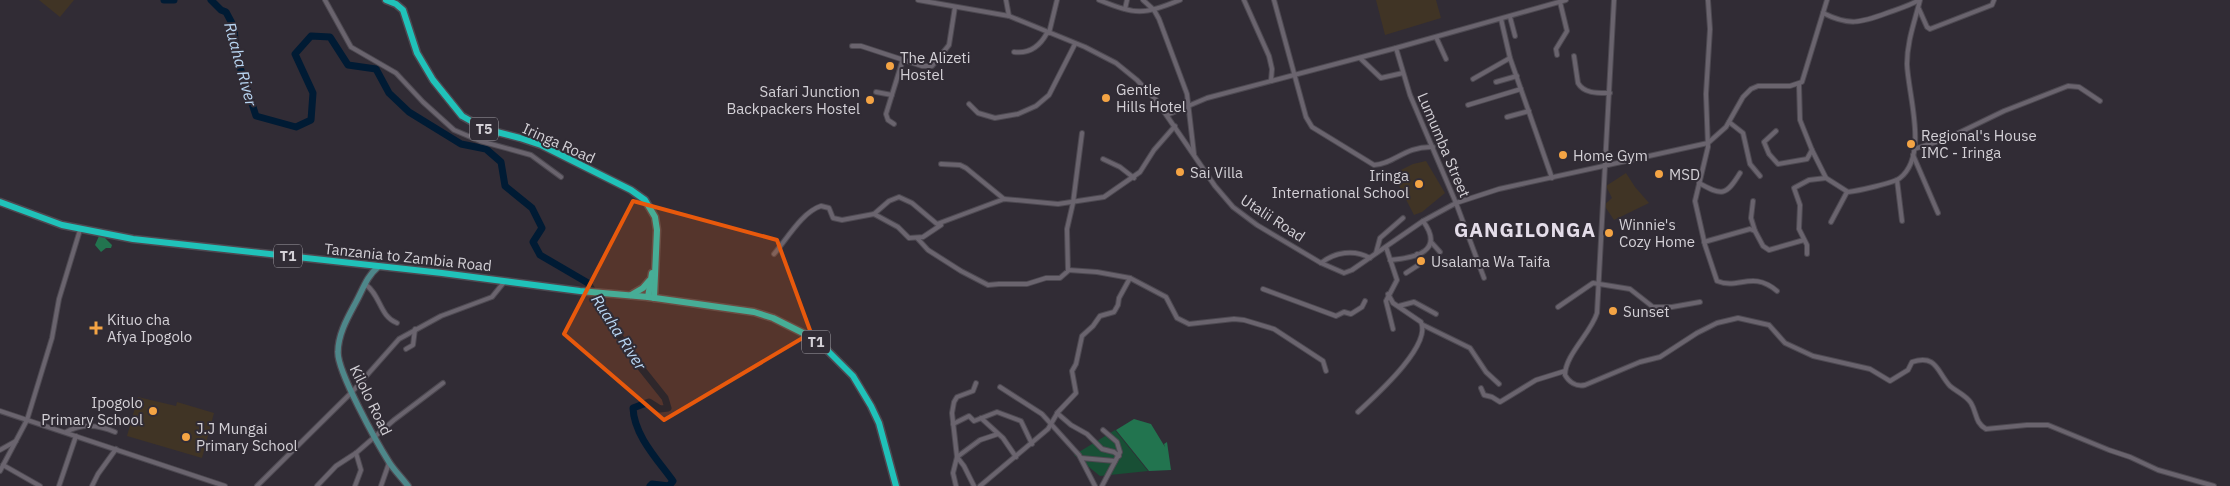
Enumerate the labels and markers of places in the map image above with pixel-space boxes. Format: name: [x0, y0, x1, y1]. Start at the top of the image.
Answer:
place label: The Alizeti Hostel: [900, 48, 970, 84]
marker: The Alizeti Hostel: [884, 60, 896, 72]
place label: Gentle Hills Hotel: [1116, 80, 1186, 116]
place label: Safari Junction Backpackers Hostel: [727, 82, 860, 118]
marker: Gentle Hills Hotel: [1100, 92, 1112, 104]
marker: Safari Junction Backpackers Hostel: [864, 94, 876, 106]
place label: Regional's House IMC - Iringa: [1921, 126, 2037, 162]
marker: Regional's House IMC - Iringa: [1905, 138, 1917, 150]
place label: Home Gym: [1573, 146, 1648, 165]
marker: Home Gym: [1557, 149, 1569, 161]
place label: Sai Villa: [1190, 163, 1243, 182]
place label: MSD: [1669, 165, 1700, 184]
marker: Sai Villa: [1174, 166, 1186, 178]
place label: Iringa International School: [1272, 166, 1409, 202]
marker: MSD: [1653, 168, 1665, 180]
marker: Iringa International School: [1413, 178, 1425, 190]
place label: Winnie's Cozy Home: [1619, 215, 1695, 251]
marker: Winnie's Cozy Home: [1603, 227, 1615, 239]
place label: Usalama Wa Taifa: [1431, 252, 1550, 271]
marker: Usalama Wa Taifa: [1415, 255, 1427, 267]
place label: Sunset: [1623, 302, 1670, 321]
marker: Sunset: [1607, 305, 1619, 317]
place label: Kituo cha Afya Ipogolo: [107, 310, 192, 346]
marker: Kituo cha Afya Ipogolo: [89, 321, 103, 335]
place label: Ipogolo Primary School: [41, 393, 143, 429]
marker: Ipogolo Primary School: [147, 405, 159, 417]
place label: J.J Mungai Primary School: [196, 419, 298, 455]
marker: J.J Mungai Primary School: [180, 431, 192, 443]

